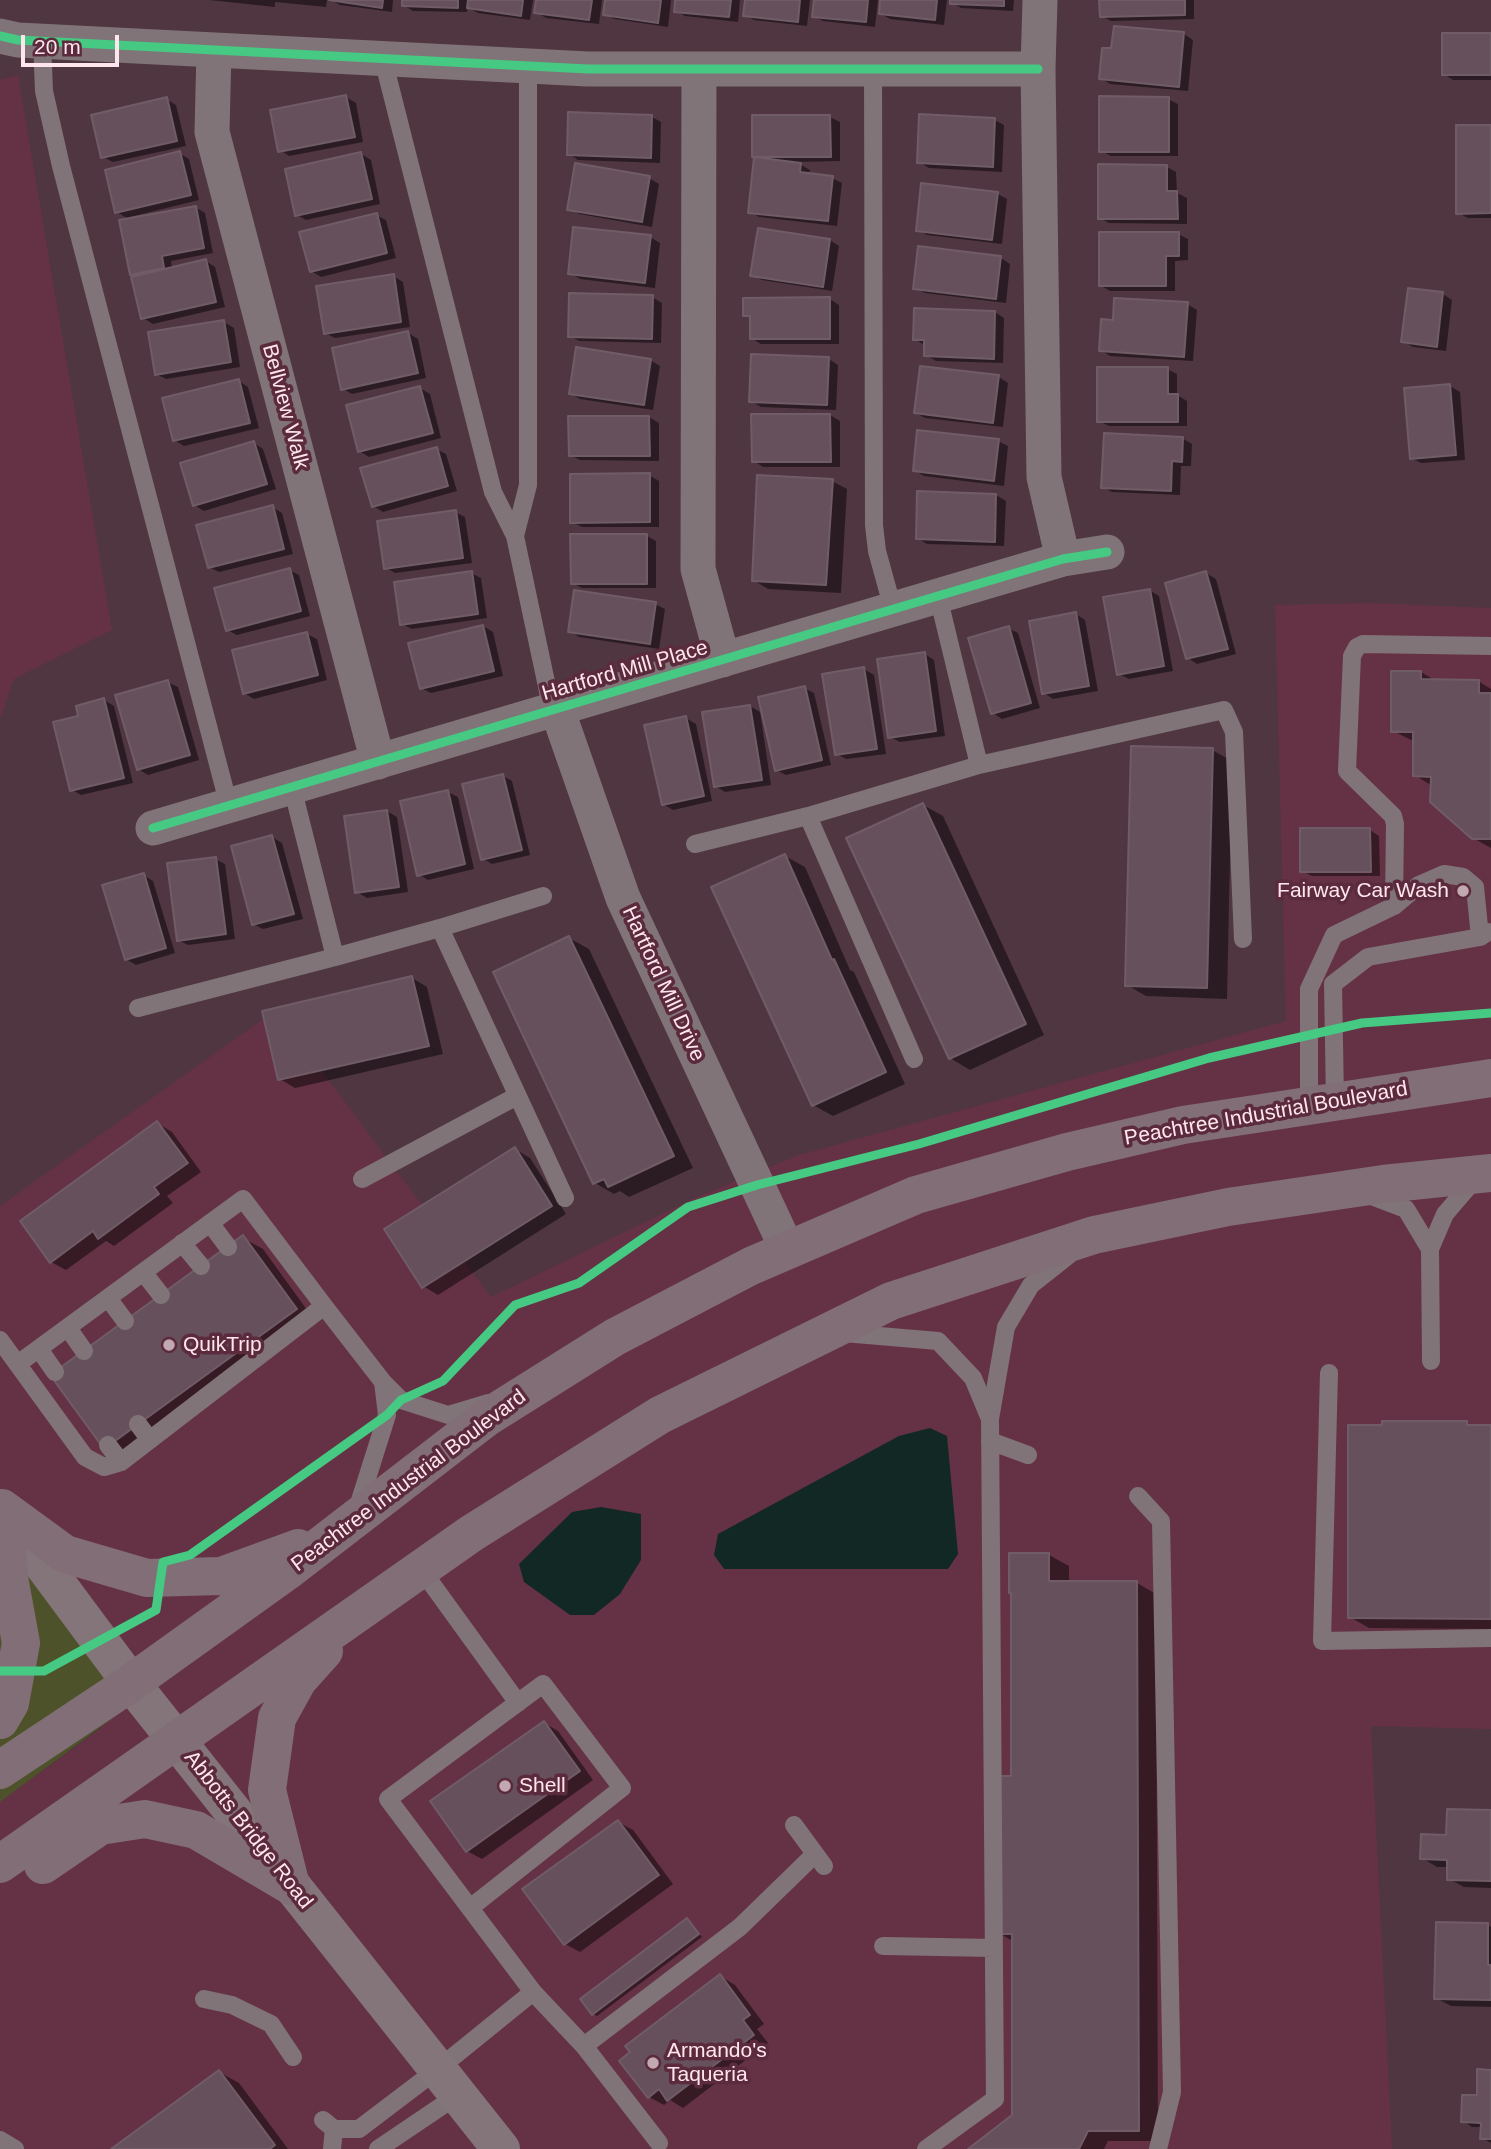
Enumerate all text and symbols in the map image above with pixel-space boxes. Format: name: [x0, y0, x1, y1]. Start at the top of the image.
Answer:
scale bar: [24, 21, 122, 65]
text: 20 m: [34, 35, 81, 58]
street label: Bellview Walk: [256, 342, 314, 472]
street label: Hartford Mill Place: [539, 635, 711, 707]
place label: Fairway Car Wash: [1277, 878, 1449, 904]
marker: Fairway Car Wash: [1455, 883, 1471, 899]
street label: Hartford Mill Drive: [616, 903, 710, 1065]
street label: Peachtree Industrial Boulevard: [1122, 1077, 1410, 1151]
place label: QuikTrip: [183, 1332, 262, 1358]
marker: QuikTrip: [161, 1337, 177, 1353]
street label: Peachtree Industrial Boulevard: [287, 1385, 531, 1577]
street label: Abbotts Bridge Road: [178, 1746, 318, 1914]
place label: Shell: [519, 1773, 566, 1799]
marker: Shell: [497, 1778, 513, 1794]
place label: Armando's Taqueria: [667, 2038, 767, 2088]
marker: Armando's Taqueria: [645, 2055, 661, 2071]

